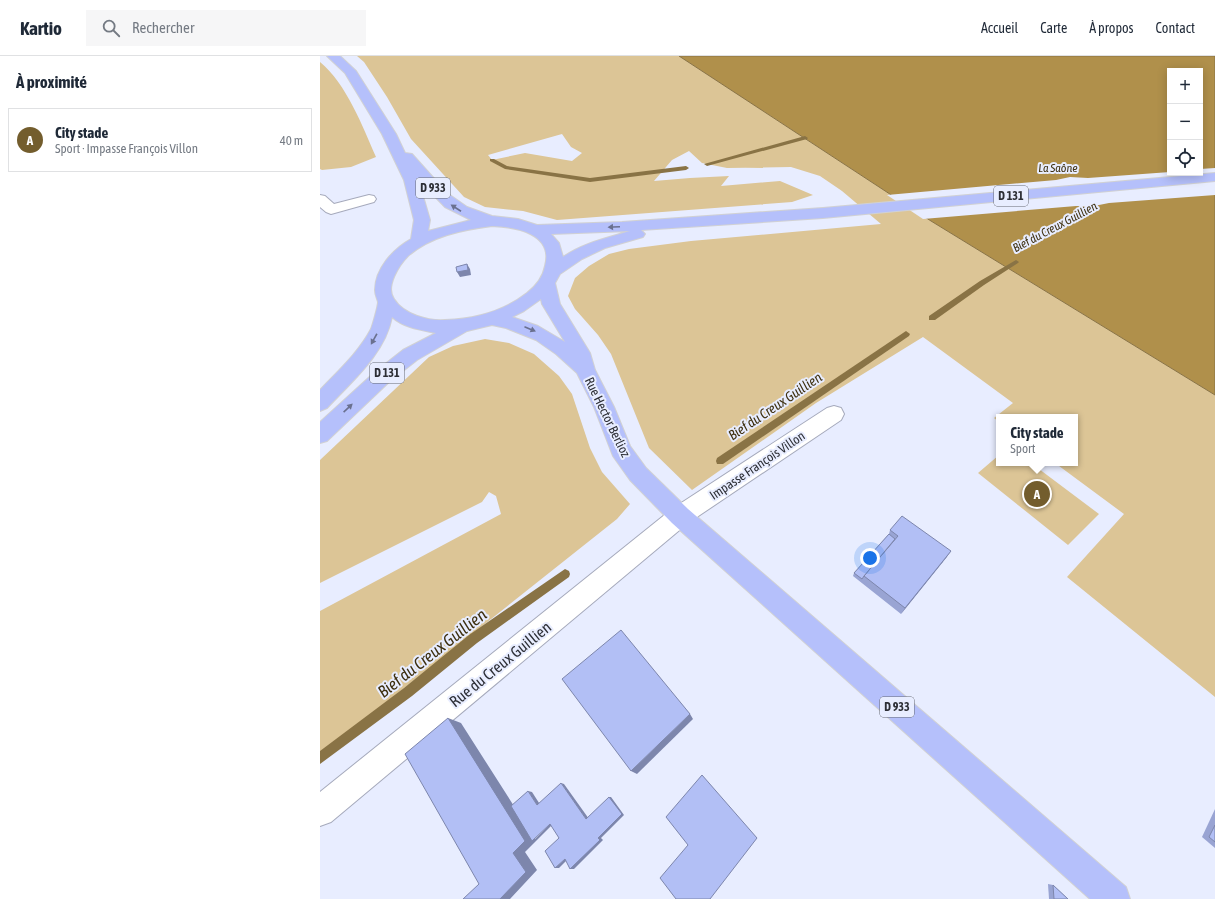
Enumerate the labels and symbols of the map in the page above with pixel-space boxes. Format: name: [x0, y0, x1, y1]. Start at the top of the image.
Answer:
water label: La Saône: [1038, 161, 1078, 175]
road number: D 933: [416, 178, 450, 198]
road number: D 131: [994, 186, 1028, 206]
water label: Bief du Creux Guillien: [1010, 199, 1100, 255]
one-way arrow: [450, 204, 462, 211]
one-way arrow: [607, 224, 620, 230]
one-way arrow: [525, 326, 536, 332]
one-way arrow: [371, 334, 377, 345]
road number: D 131: [370, 363, 404, 383]
water label: Bief du Creux Guillien: [725, 369, 825, 443]
street label: Rue Hector Berlioz: [582, 375, 633, 460]
one-way arrow: [343, 403, 353, 413]
street label: Impasse François Villon: [707, 428, 808, 503]
pin: A: [1024, 479, 1050, 509]
your location: [860, 548, 880, 568]
water label: Bief du Creux Guillien: [374, 604, 490, 702]
street label: Rue du Creux Guillien: [446, 618, 554, 710]
road number: D 933: [880, 697, 914, 717]

